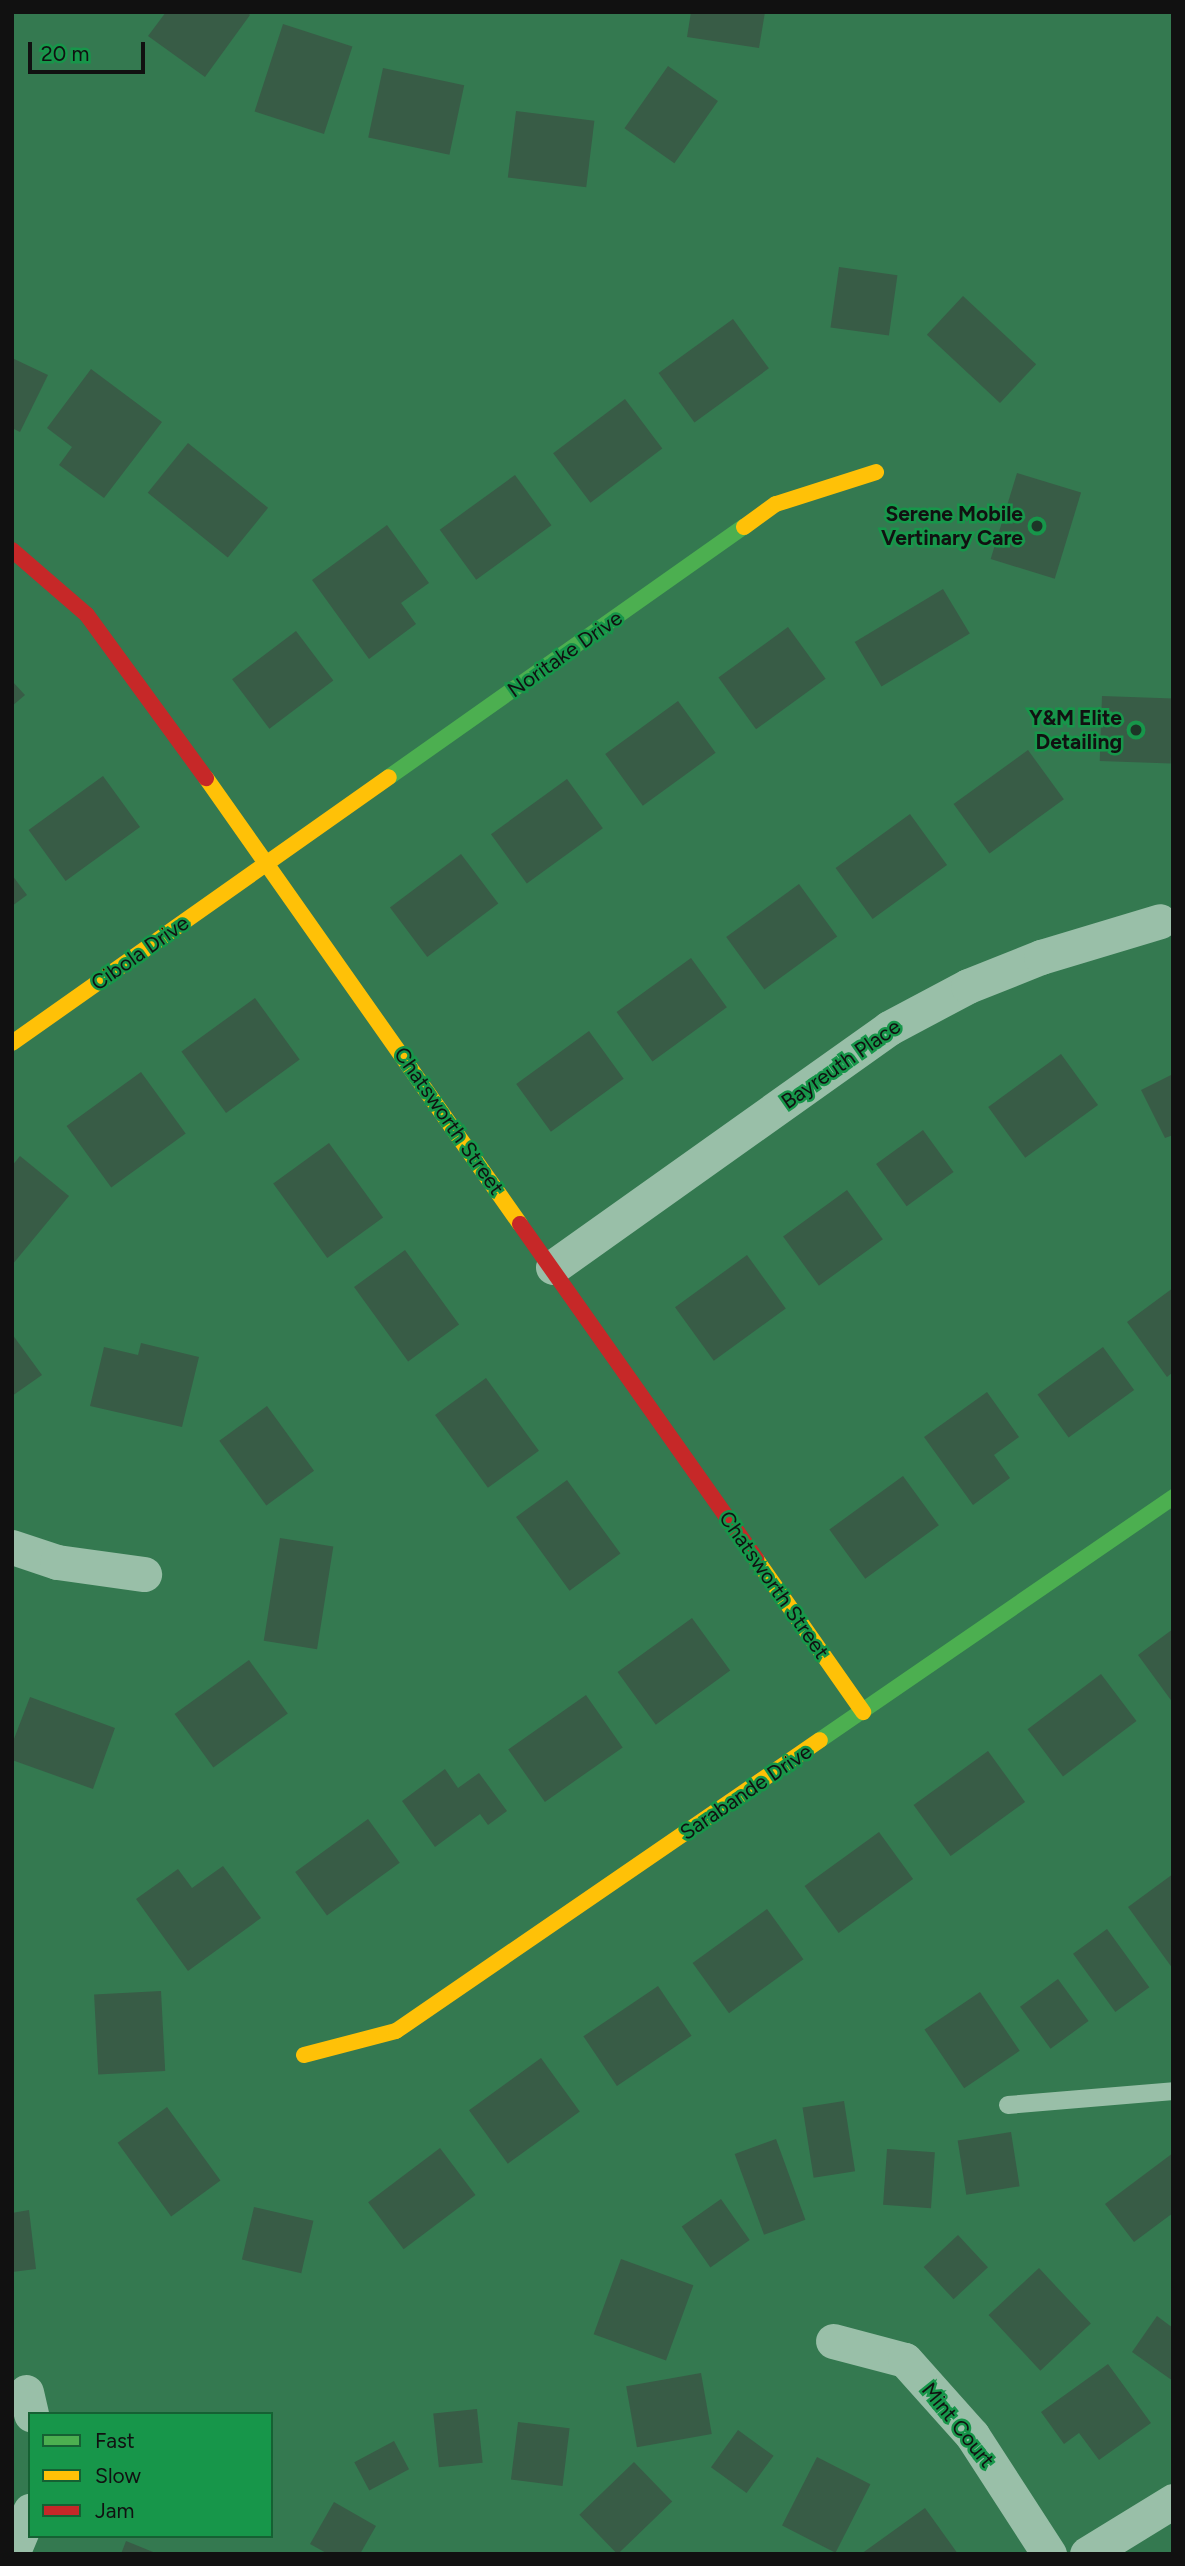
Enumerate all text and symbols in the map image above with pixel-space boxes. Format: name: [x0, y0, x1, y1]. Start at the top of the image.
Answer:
scale bar: [32, 28, 149, 72]
text: 20 m: [41, 41, 89, 66]
place label: Serene Mobile Vertinary Care: [881, 501, 1023, 551]
marker: Serene Mobile Vertinary Care: [1029, 518, 1045, 534]
street label: Noritake Drive: [503, 605, 627, 703]
place label: Y&M Elite Detailing: [1029, 705, 1122, 755]
marker: Y&M Elite Detailing: [1128, 722, 1144, 738]
street label: Cibola Drive: [86, 910, 194, 996]
street label: Bayreuth Place: [776, 1014, 906, 1114]
street label: Chatsworth Street: [389, 1042, 509, 1200]
street label: Chatsworth Street: [714, 1506, 834, 1664]
street label: Sarabande Drive: [675, 1739, 817, 1845]
street label: Mint Court: [916, 2378, 1000, 2472]
legend: [28, 2412, 273, 2538]
text: Fast: [95, 2428, 135, 2453]
text: Slow: [95, 2463, 141, 2488]
text: Jam: [95, 2498, 134, 2523]

